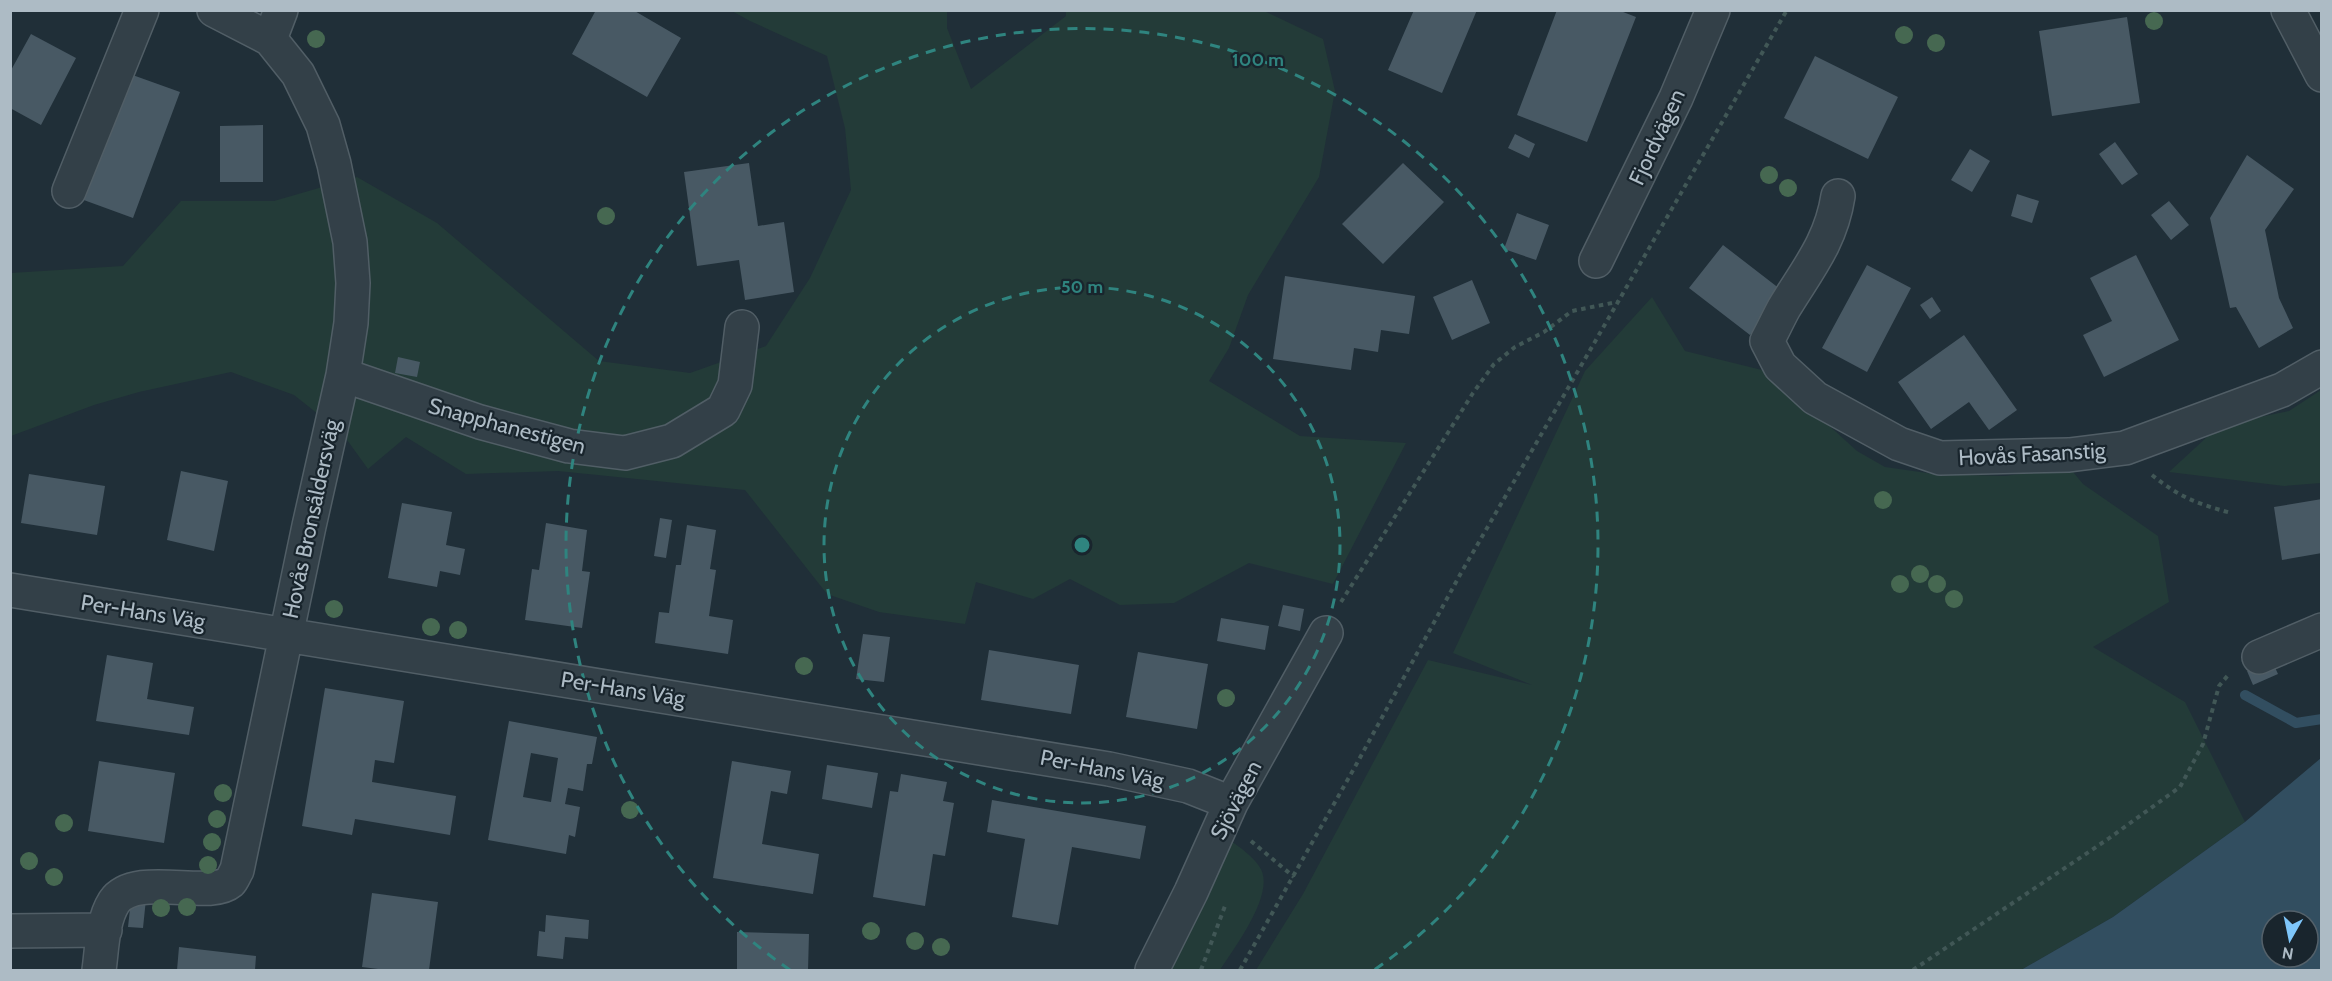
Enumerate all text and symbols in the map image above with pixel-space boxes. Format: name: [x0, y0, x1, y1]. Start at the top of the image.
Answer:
text: 100 m: [1232, 49, 1284, 71]
street label: Fjordvägen: [1623, 85, 1691, 189]
text: 50 m: [1061, 276, 1103, 298]
street label: Snapphanestigen: [425, 392, 589, 460]
street label: Hovås Bronsåldersväg: [277, 416, 346, 621]
street label: Hovås Fasanstig: [1958, 437, 2107, 471]
centre of rings: [1072, 535, 1092, 555]
street label: Per-Hans Väg: [79, 589, 208, 635]
street label: Per-Hans Väg: [559, 666, 688, 712]
street label: Per-Hans Väg: [1038, 744, 1167, 794]
street label: Sjövägen: [1205, 756, 1267, 844]
north arrow: [2260, 909, 2320, 969]
text: N: [2281, 943, 2295, 964]

